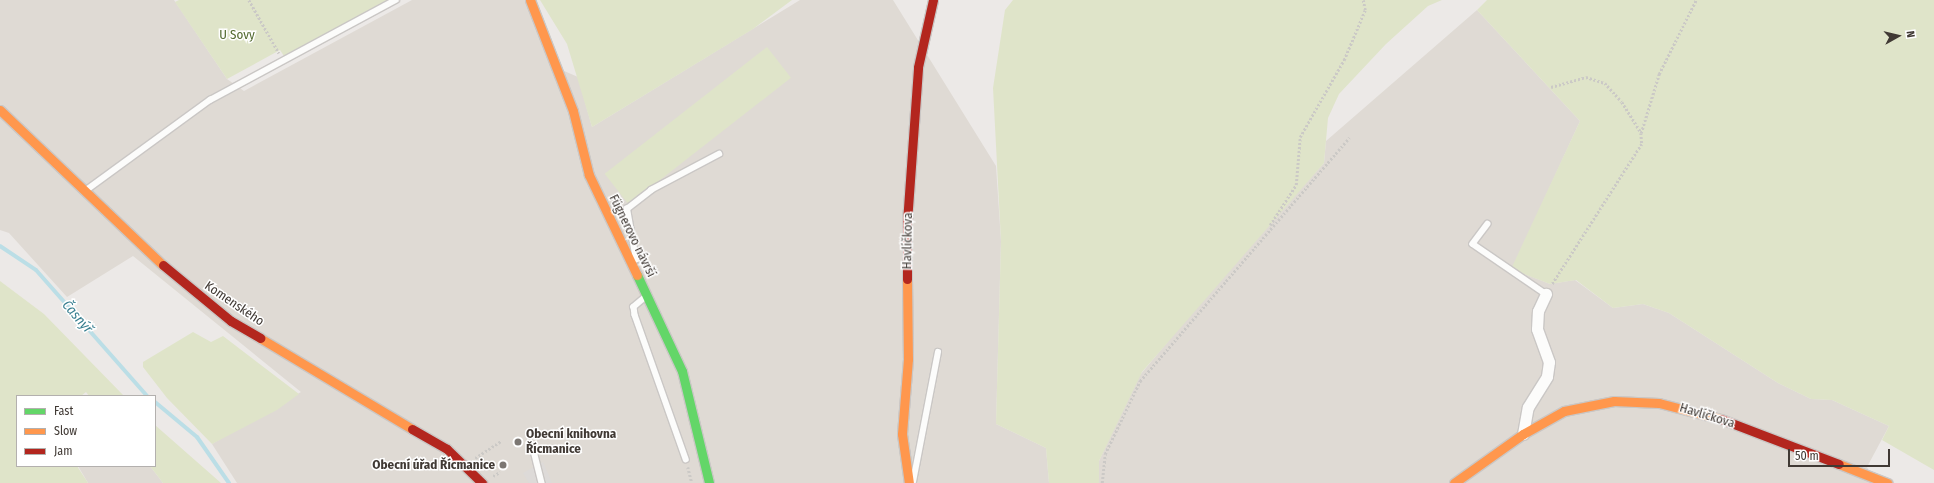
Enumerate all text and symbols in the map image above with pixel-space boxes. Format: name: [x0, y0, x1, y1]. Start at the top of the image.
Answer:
north arrow: [1878, 16, 1918, 56]
park label: U Sovy: [219, 27, 255, 43]
text: N: [1903, 30, 1917, 38]
street label: Fügnerovo návrší: [605, 192, 659, 280]
street label: Havlíčkova: [900, 212, 916, 270]
street label: Komenského: [201, 278, 267, 330]
water label: Časnýř: [58, 297, 96, 337]
legend: [16, 395, 156, 467]
street label: Havlíčkova: [1678, 400, 1736, 432]
text: Fast: [54, 404, 73, 418]
text: Slow: [54, 424, 77, 438]
place label: Obecní knihovna Řícmanice: [526, 427, 616, 458]
marker: Obecní knihovna Řícmanice: [513, 437, 523, 447]
scale bar: [1790, 441, 1892, 467]
text: Jam: [54, 444, 72, 458]
text: 50 m: [1795, 449, 1819, 463]
place label: Obecní úřad Řícmanice: [372, 457, 495, 473]
marker: Obecní úřad Řícmanice: [498, 460, 508, 470]

